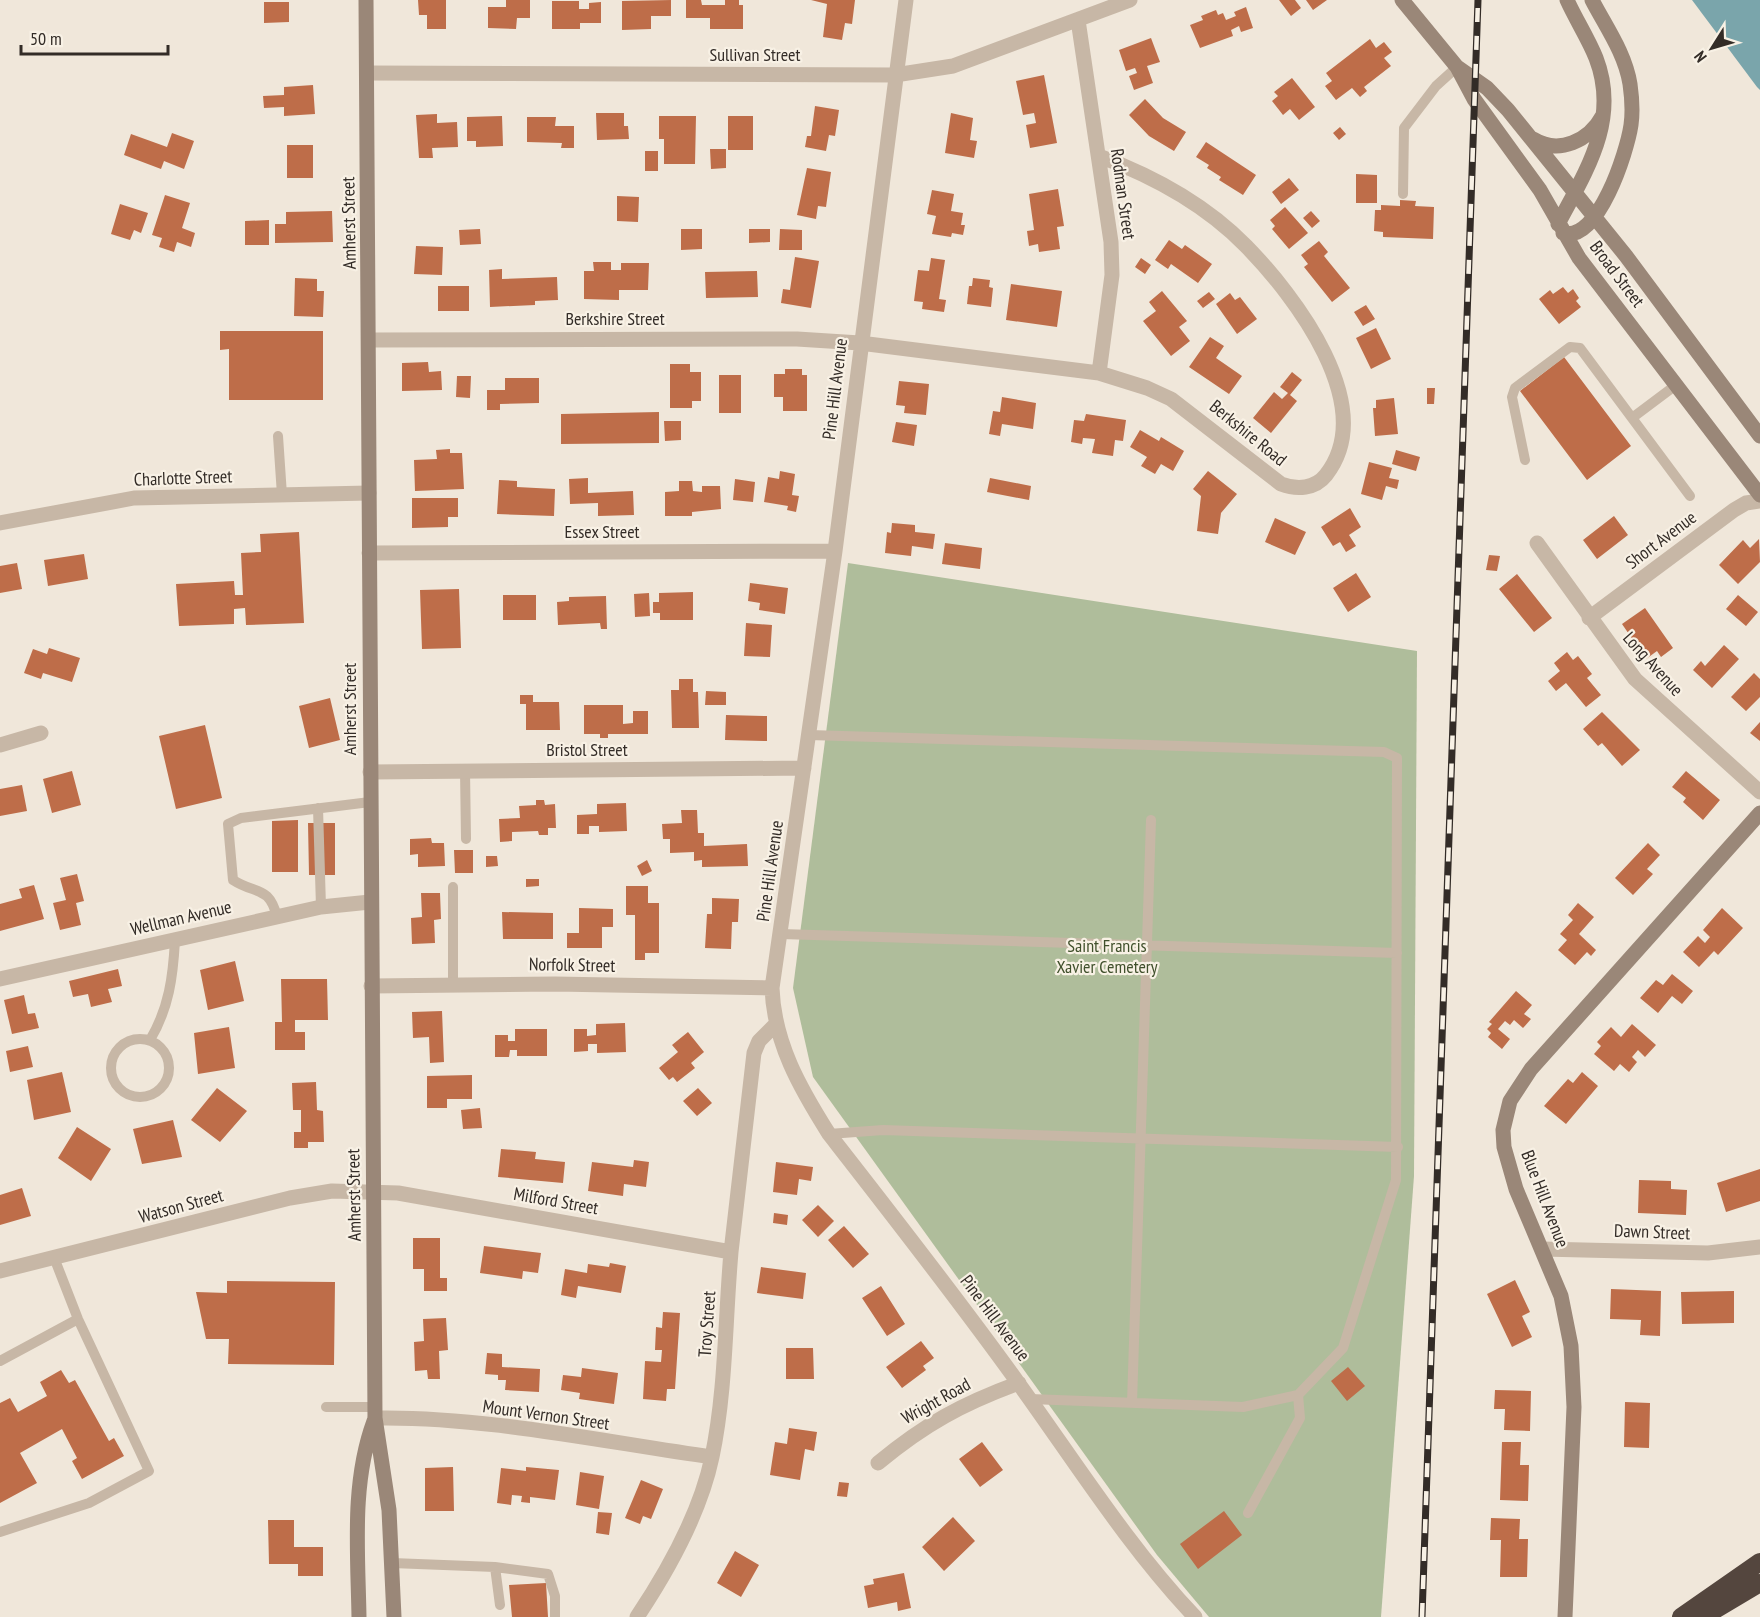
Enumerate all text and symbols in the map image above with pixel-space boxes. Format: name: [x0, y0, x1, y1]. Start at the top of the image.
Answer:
scale bar: [21, 18, 168, 56]
north arrow: [1682, 18, 1742, 78]
text: 50 m: [30, 27, 62, 50]
street label: Sullivan Street: [710, 43, 801, 66]
text: N: [1689, 48, 1711, 66]
street label: Rodman Street: [1106, 147, 1141, 241]
street label: Amherst Street: [336, 176, 361, 270]
street label: Broad Street: [1585, 236, 1650, 312]
street label: Berkshire Street: [565, 307, 665, 330]
street label: Pine Hill Avenue: [817, 337, 852, 441]
street label: Berkshire Road: [1205, 395, 1292, 471]
street label: Charlotte Street: [133, 464, 233, 491]
street label: Short Avenue: [1621, 506, 1701, 574]
street label: Essex Street: [564, 520, 640, 543]
street label: Long Avenue: [1618, 627, 1688, 701]
street label: Amherst Street: [338, 663, 361, 755]
street label: Bristol Street: [546, 738, 628, 761]
street label: Pine Hill Avenue: [751, 819, 788, 923]
street label: Wellman Avenue: [128, 895, 234, 940]
park label: Saint Francis Xavier Cemetery: [1056, 934, 1158, 978]
street label: Norfolk Street: [529, 952, 615, 977]
street label: Blue Hill Avenue: [1516, 1147, 1575, 1251]
street label: Amherst Street: [341, 1148, 366, 1242]
street label: Milford Street: [512, 1182, 600, 1219]
street label: Watson Street: [136, 1183, 226, 1228]
street label: Dawn Street: [1614, 1219, 1691, 1244]
street label: Pine Hill Avenue: [956, 1270, 1035, 1365]
street label: Troy Street: [693, 1290, 720, 1358]
street label: Wright Road: [897, 1372, 974, 1429]
street label: Mount Vernon Street: [481, 1394, 611, 1435]

